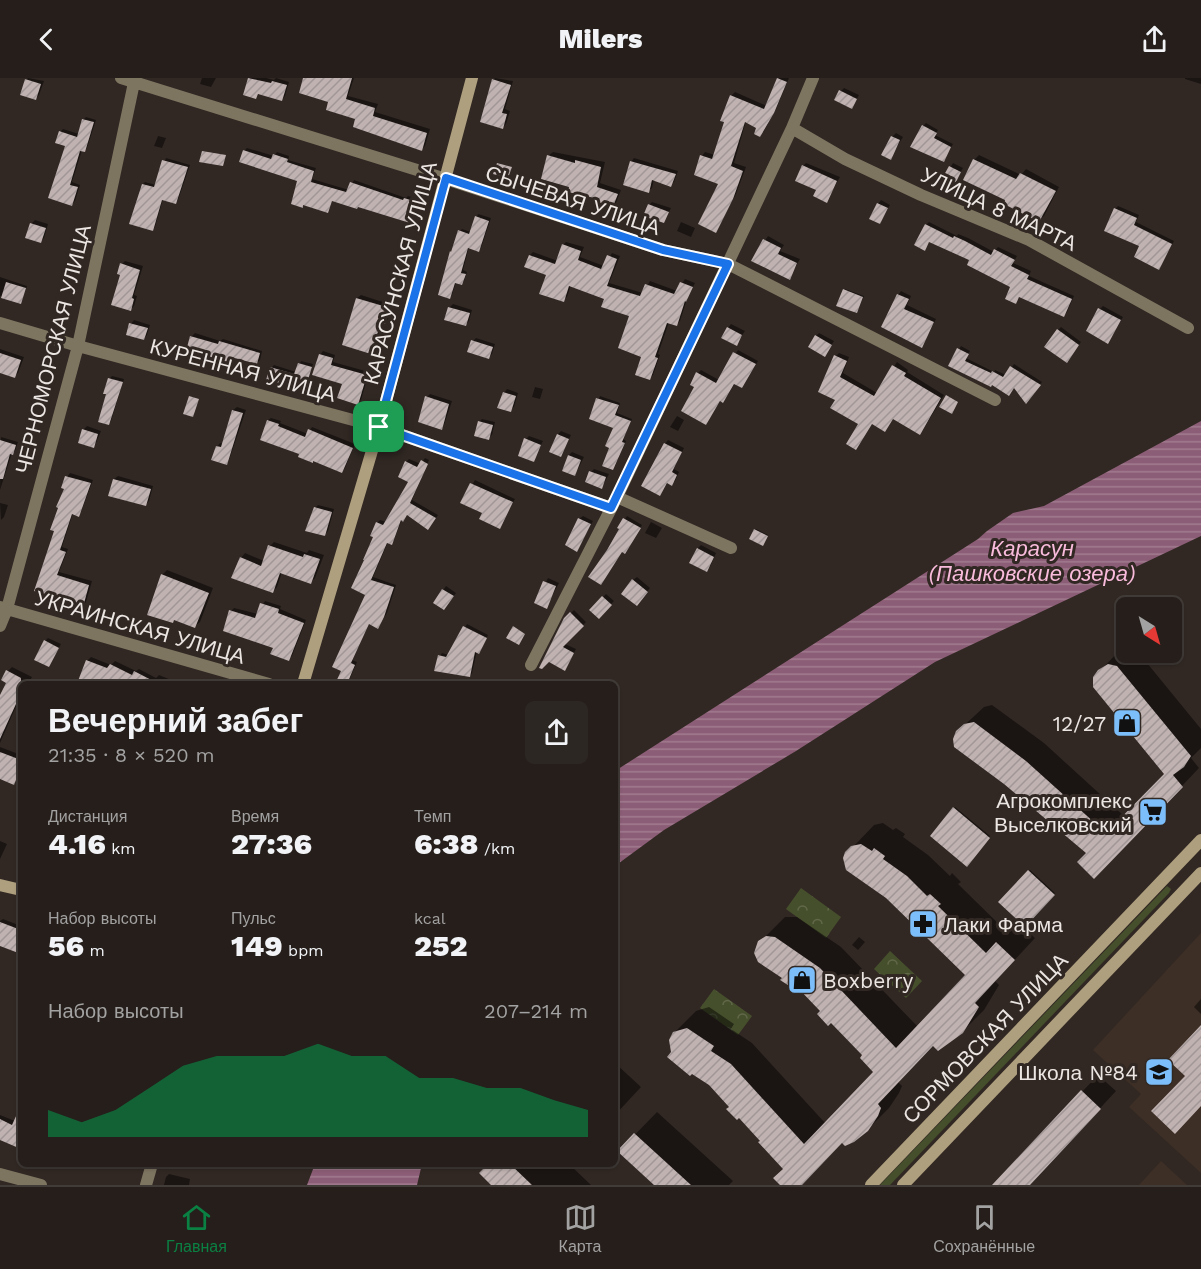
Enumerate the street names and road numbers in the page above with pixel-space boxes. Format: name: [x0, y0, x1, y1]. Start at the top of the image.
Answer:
street label: КАРАСУНСКАЯ УЛИЦА: [358, 159, 442, 387]
street label: СЫЧЕВАЯ УЛИЦА: [482, 160, 664, 240]
street label: УЛИЦА 8 МАРТА: [917, 162, 1081, 256]
street label: ЧЕРНОМОРСКАЯ УЛИЦА: [10, 222, 96, 476]
street label: КУРЕННАЯ УЛИЦА: [147, 333, 339, 407]
street label: УКРАИНСКАЯ УЛИЦА: [32, 585, 248, 669]
street label: СОРМОВСКАЯ УЛИЦА: [897, 948, 1073, 1128]

